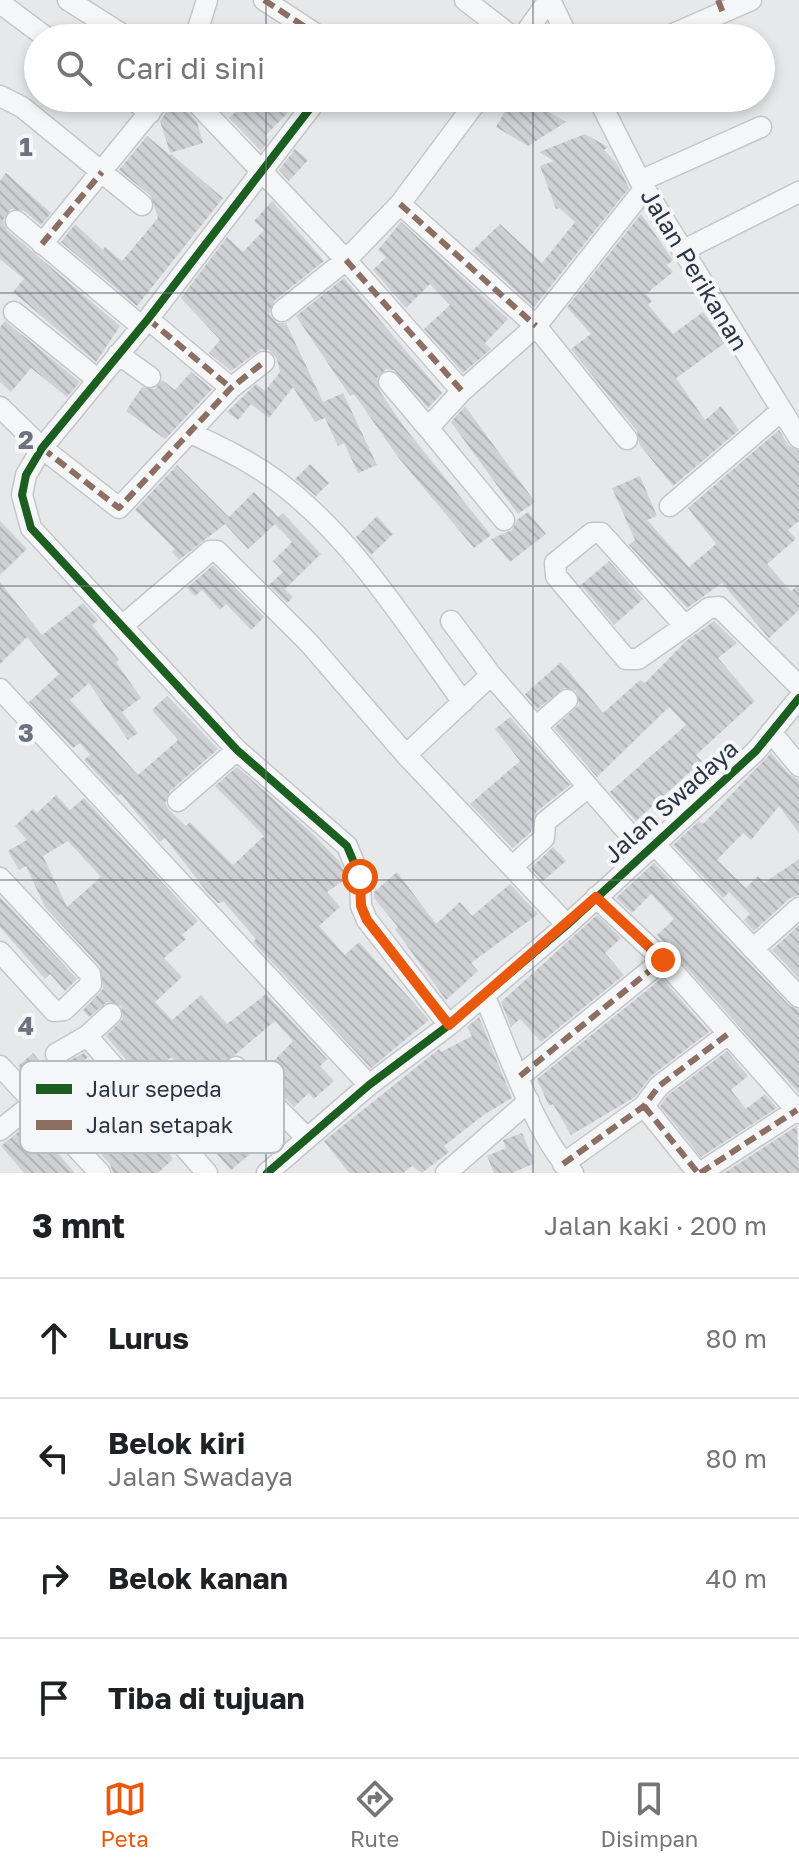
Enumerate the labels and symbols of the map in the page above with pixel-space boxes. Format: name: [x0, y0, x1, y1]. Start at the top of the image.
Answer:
text: 1: [19, 131, 33, 162]
street label: Jalan Perikanan: [635, 183, 755, 356]
text: 2: [18, 424, 34, 455]
text: 3: [18, 717, 34, 748]
street label: Jalan Swadaya: [597, 733, 743, 869]
route start: [342, 859, 378, 895]
route end: [645, 942, 681, 978]
text: 4: [18, 1010, 34, 1041]
legend: [20, 1061, 284, 1153]
text: Jalur sepeda: [86, 1075, 222, 1102]
text: Jalan setapak: [86, 1111, 233, 1138]

